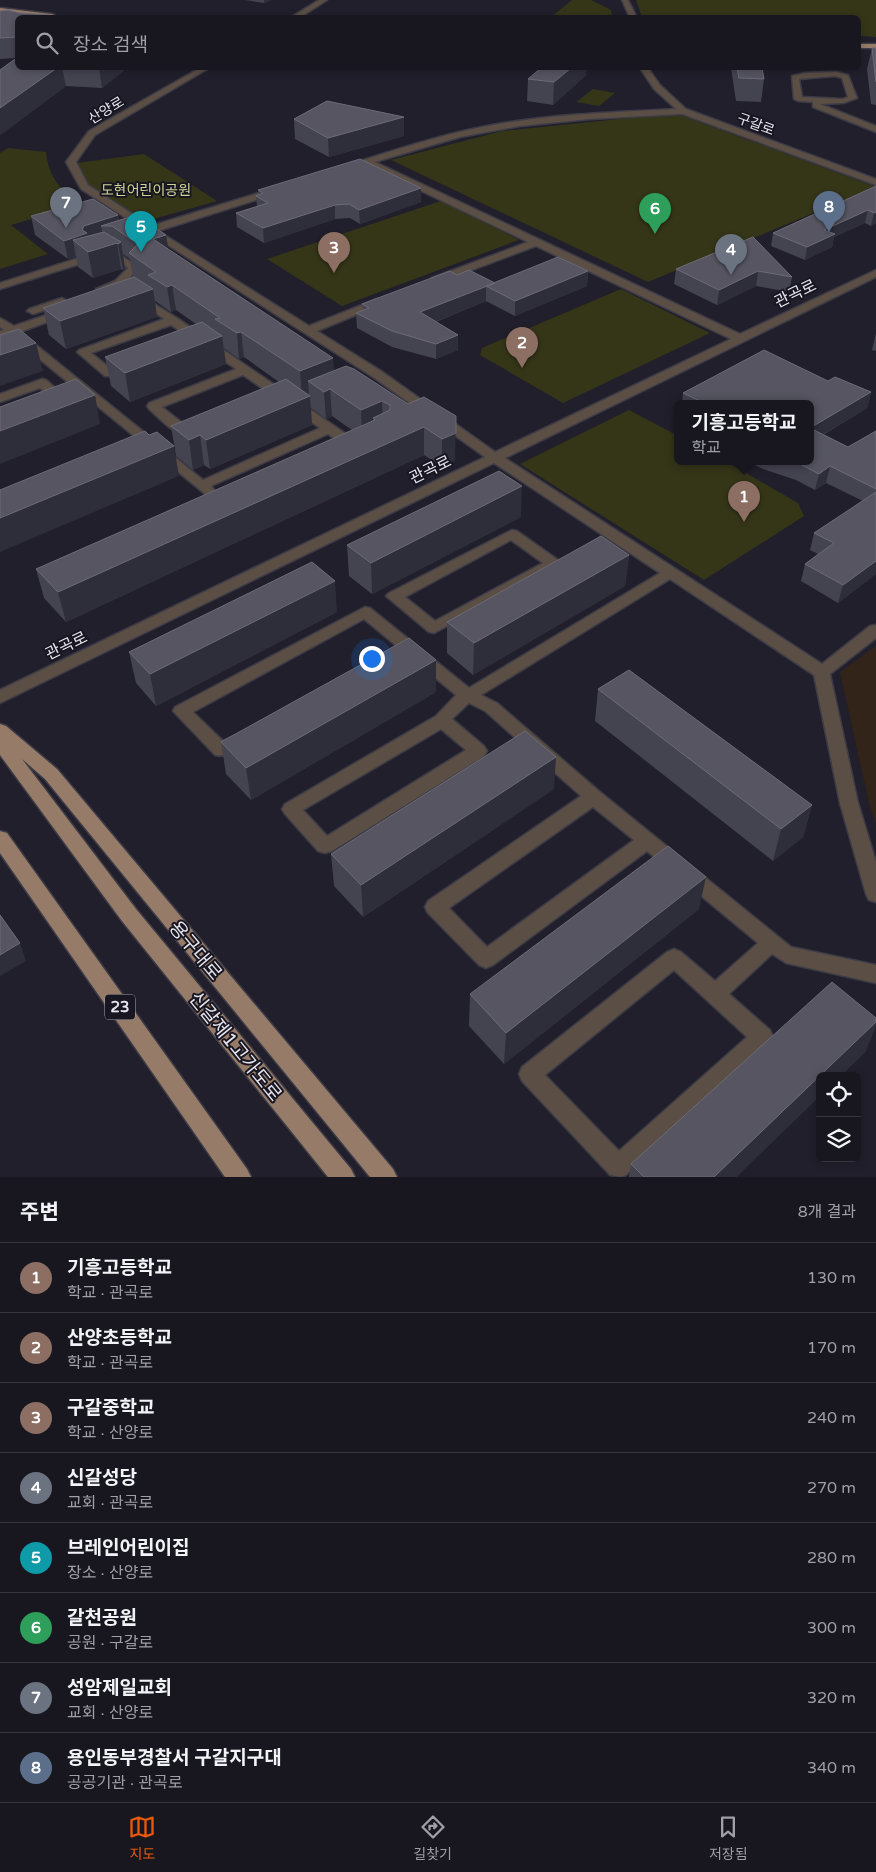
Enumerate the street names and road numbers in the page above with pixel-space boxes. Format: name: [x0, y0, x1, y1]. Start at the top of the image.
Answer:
street label: 산양로: [85, 93, 127, 128]
street label: 구갈로: [735, 110, 777, 139]
street label: 관곡로: [771, 275, 820, 313]
street label: 관곡로: [406, 451, 455, 489]
street label: 관곡로: [42, 627, 91, 665]
street label: 용구대로: [164, 917, 226, 984]
street label: 신갈제1고가도로: [184, 988, 286, 1106]
road number: 23: [105, 994, 135, 1020]

